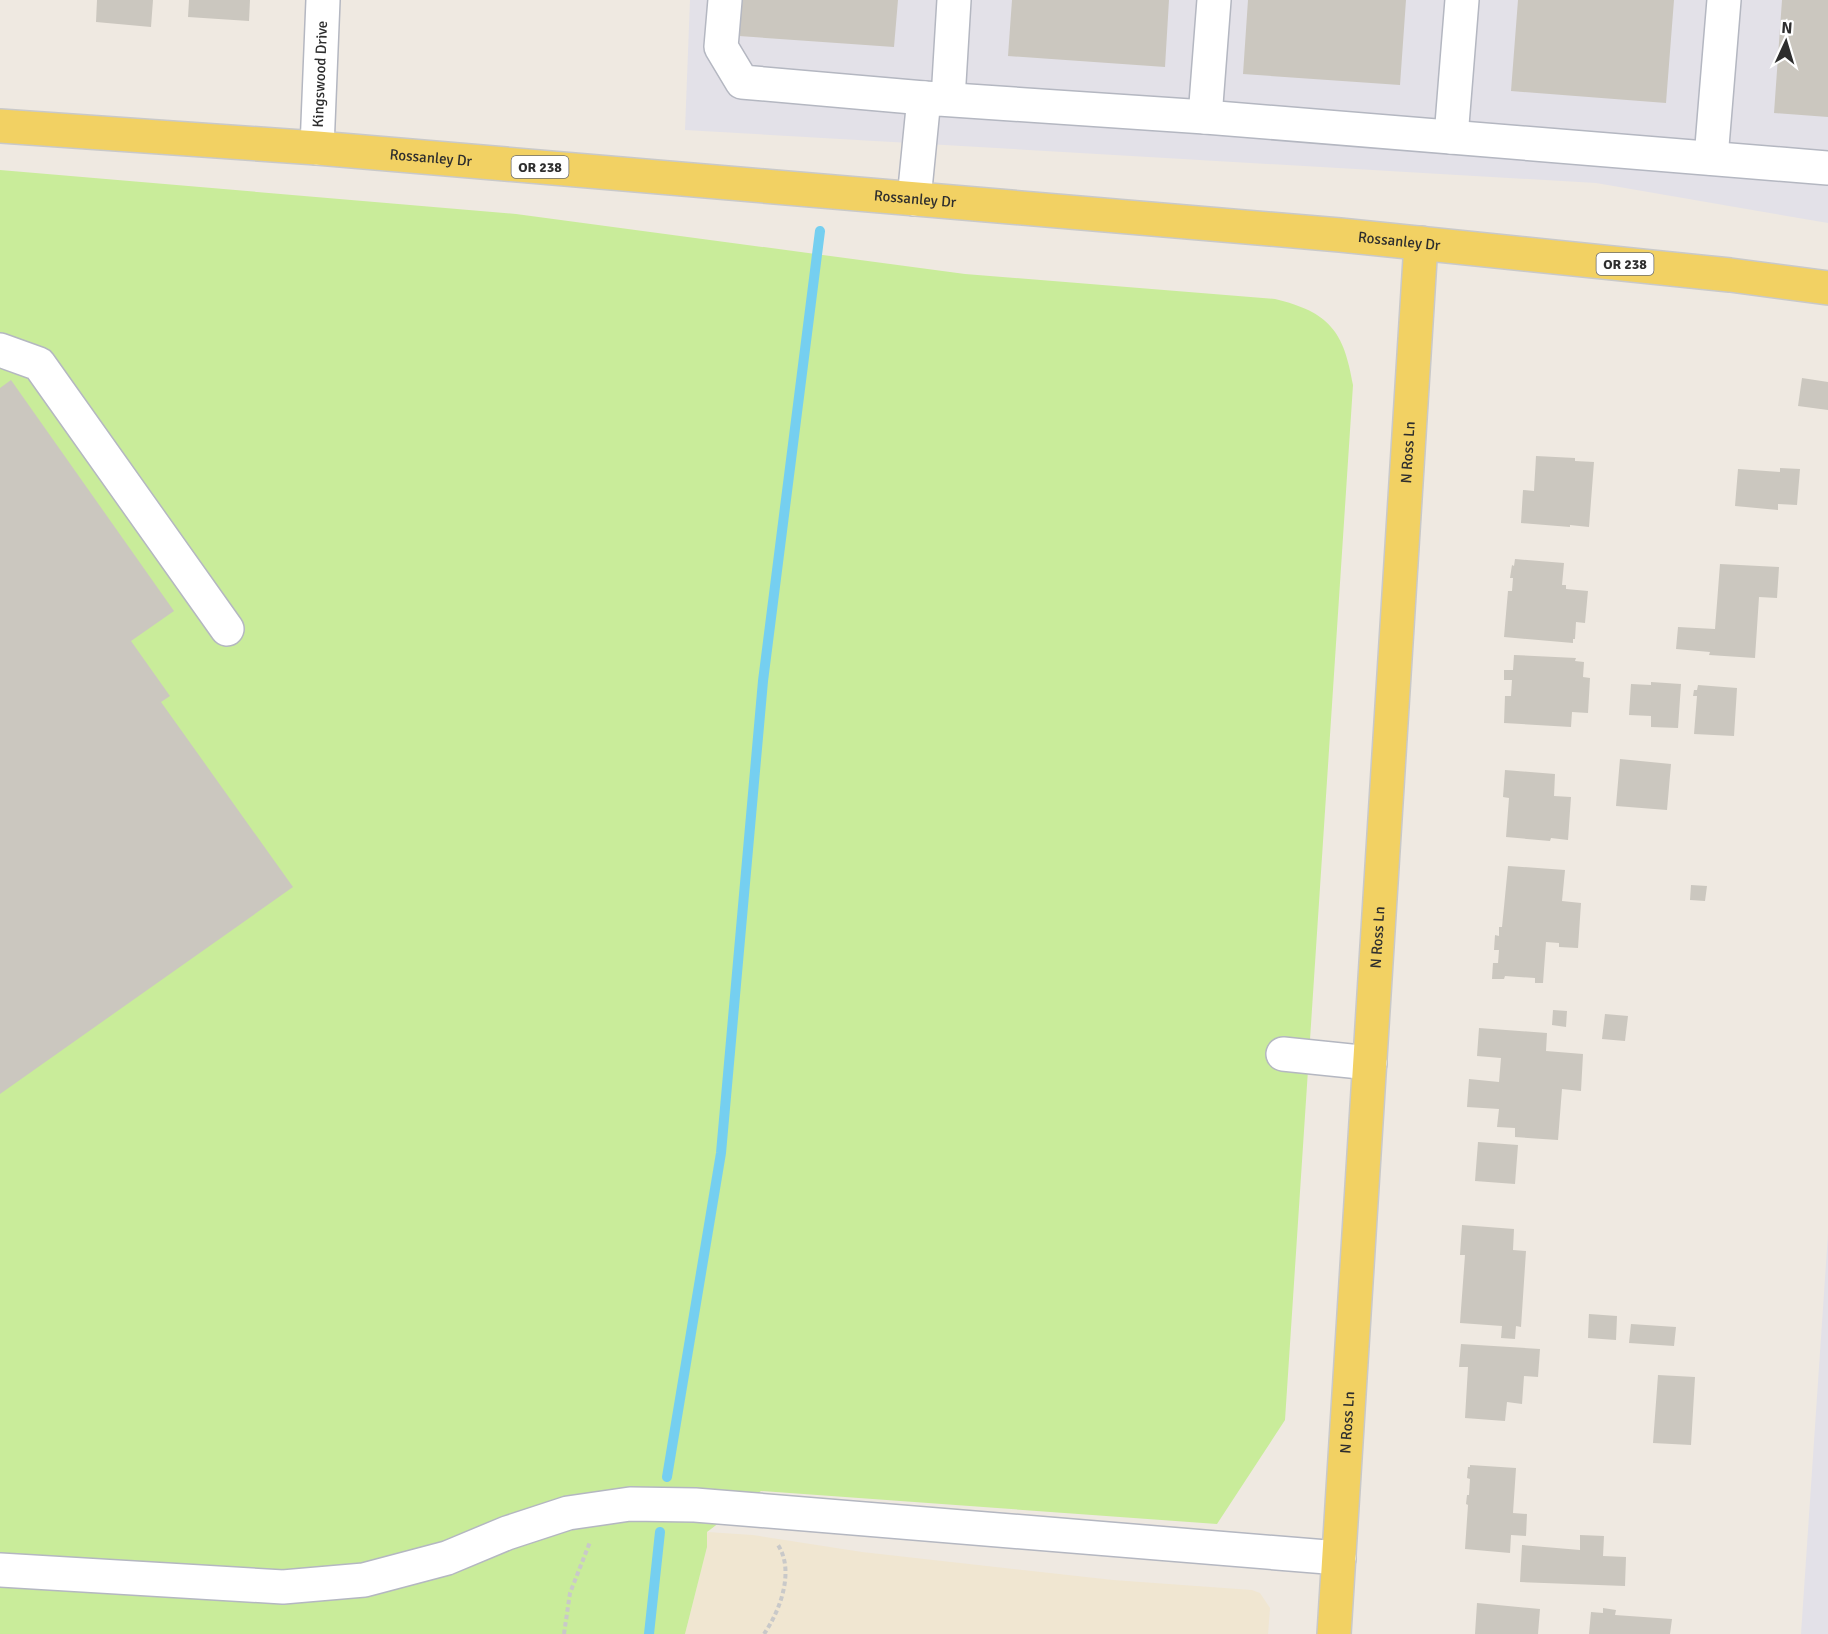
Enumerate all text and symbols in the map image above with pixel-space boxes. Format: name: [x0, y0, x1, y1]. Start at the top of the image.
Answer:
north arrow: [1756, 12, 1816, 72]
text: N: [1781, 18, 1793, 38]
street label: Kingswood Drive: [309, 20, 331, 128]
street label: Rossanley Dr: [389, 145, 473, 170]
road number: OR 238: [512, 156, 568, 178]
street label: Rossanley Dr: [873, 186, 958, 211]
street label: Rossanley Dr: [1357, 228, 1442, 254]
road number: OR 238: [1596, 253, 1654, 275]
street label: N Ross Ln: [1397, 421, 1419, 484]
street label: N Ross Ln: [1367, 906, 1389, 969]
street label: N Ross Ln: [1336, 1391, 1358, 1454]

